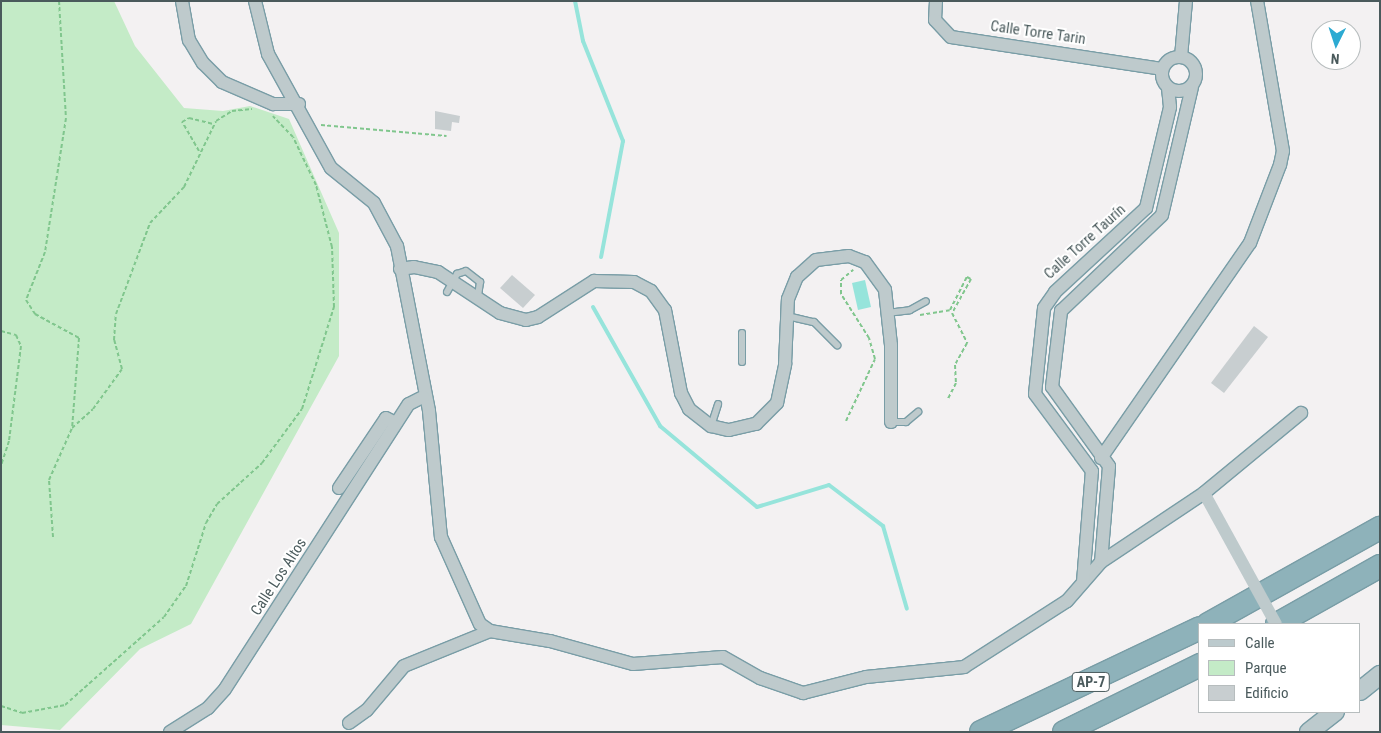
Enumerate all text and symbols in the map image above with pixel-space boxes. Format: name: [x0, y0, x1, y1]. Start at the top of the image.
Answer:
street label: Calle Torre Tarin: [989, 17, 1087, 49]
north arrow: [1311, 20, 1361, 70]
text: N: [1330, 51, 1340, 67]
street label: Calle Torre Taurín: [1040, 201, 1130, 283]
street label: Calle Los Altos: [247, 535, 311, 619]
legend: [1198, 623, 1361, 713]
text: Calle: [1245, 634, 1275, 652]
text: Parque: [1245, 659, 1287, 677]
road number: AP-7: [1071, 670, 1111, 694]
text: Edificio: [1245, 684, 1288, 702]

